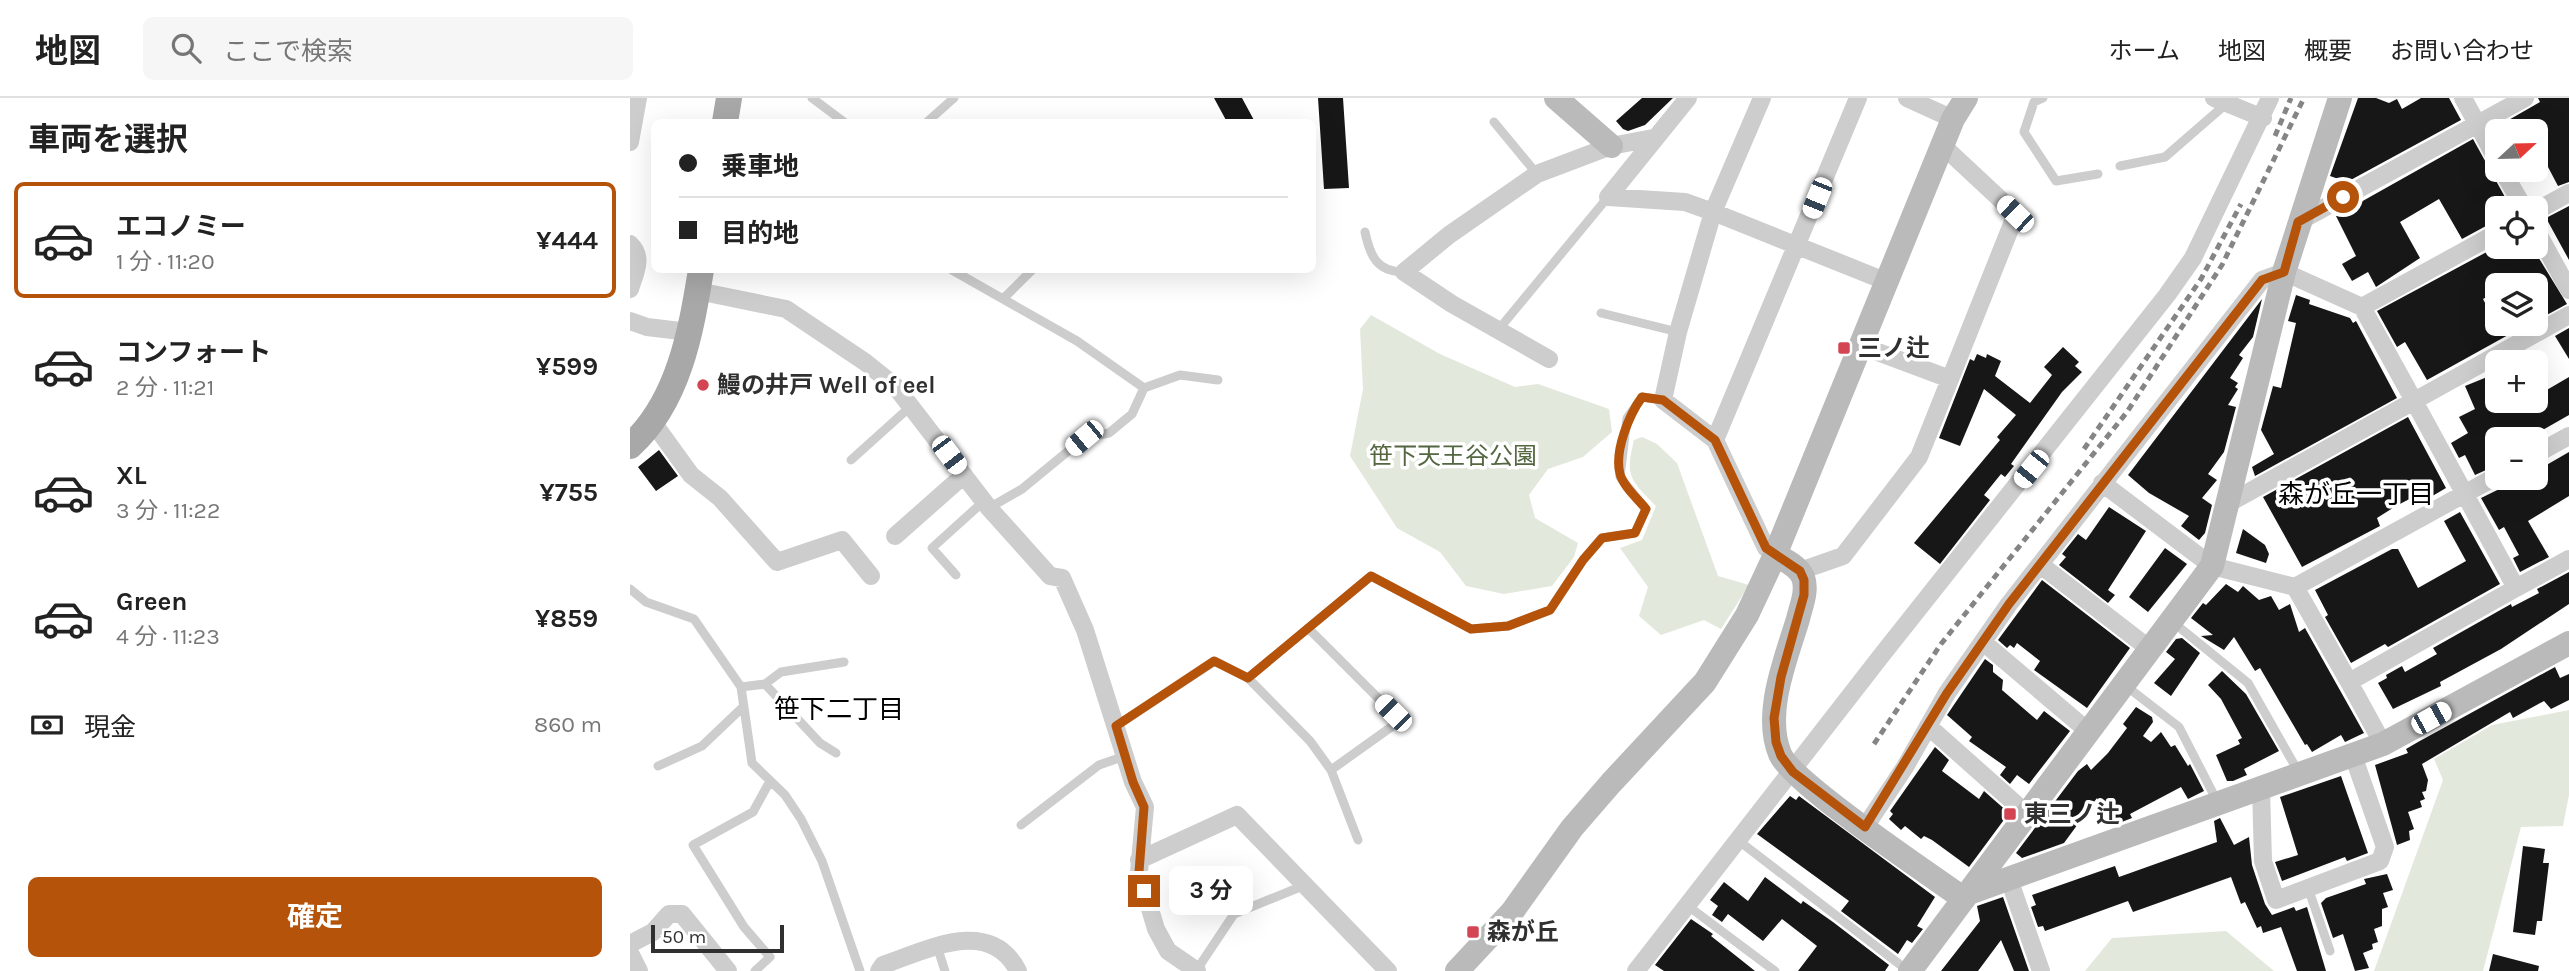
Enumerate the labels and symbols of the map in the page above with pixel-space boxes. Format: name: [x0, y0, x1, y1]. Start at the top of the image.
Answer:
north arrow: [2485, 119, 2548, 182]
car: [1800, 175, 1835, 221]
route start: [2327, 181, 2359, 213]
car: [1993, 192, 2038, 236]
place label: 三ノ辻: [1858, 334, 1930, 362]
marker: 三ノ辻: [1836, 340, 1852, 356]
place label: 鰻の井戸 Well of eel: [717, 371, 935, 399]
marker: 鰻の井戸 Well of eel: [695, 377, 711, 393]
car: [1062, 416, 1107, 460]
car: [928, 432, 971, 478]
park label: 笹下天王谷公園: [1369, 442, 1537, 470]
car: [2010, 446, 2053, 492]
district label: 森が丘一丁目: [2278, 479, 2434, 510]
car: [1371, 691, 1416, 735]
district label: 笹下二丁目: [774, 694, 904, 725]
car: [2408, 699, 2455, 737]
place label: 東三ノ辻: [2024, 800, 2120, 828]
marker: 東三ノ辻: [2002, 806, 2018, 822]
callout: 3 分: [1168, 866, 1252, 916]
route end: [1128, 875, 1160, 907]
place label: 森が丘: [1487, 918, 1559, 946]
scale bar: [651, 922, 784, 954]
marker: 森が丘: [1465, 924, 1481, 940]

